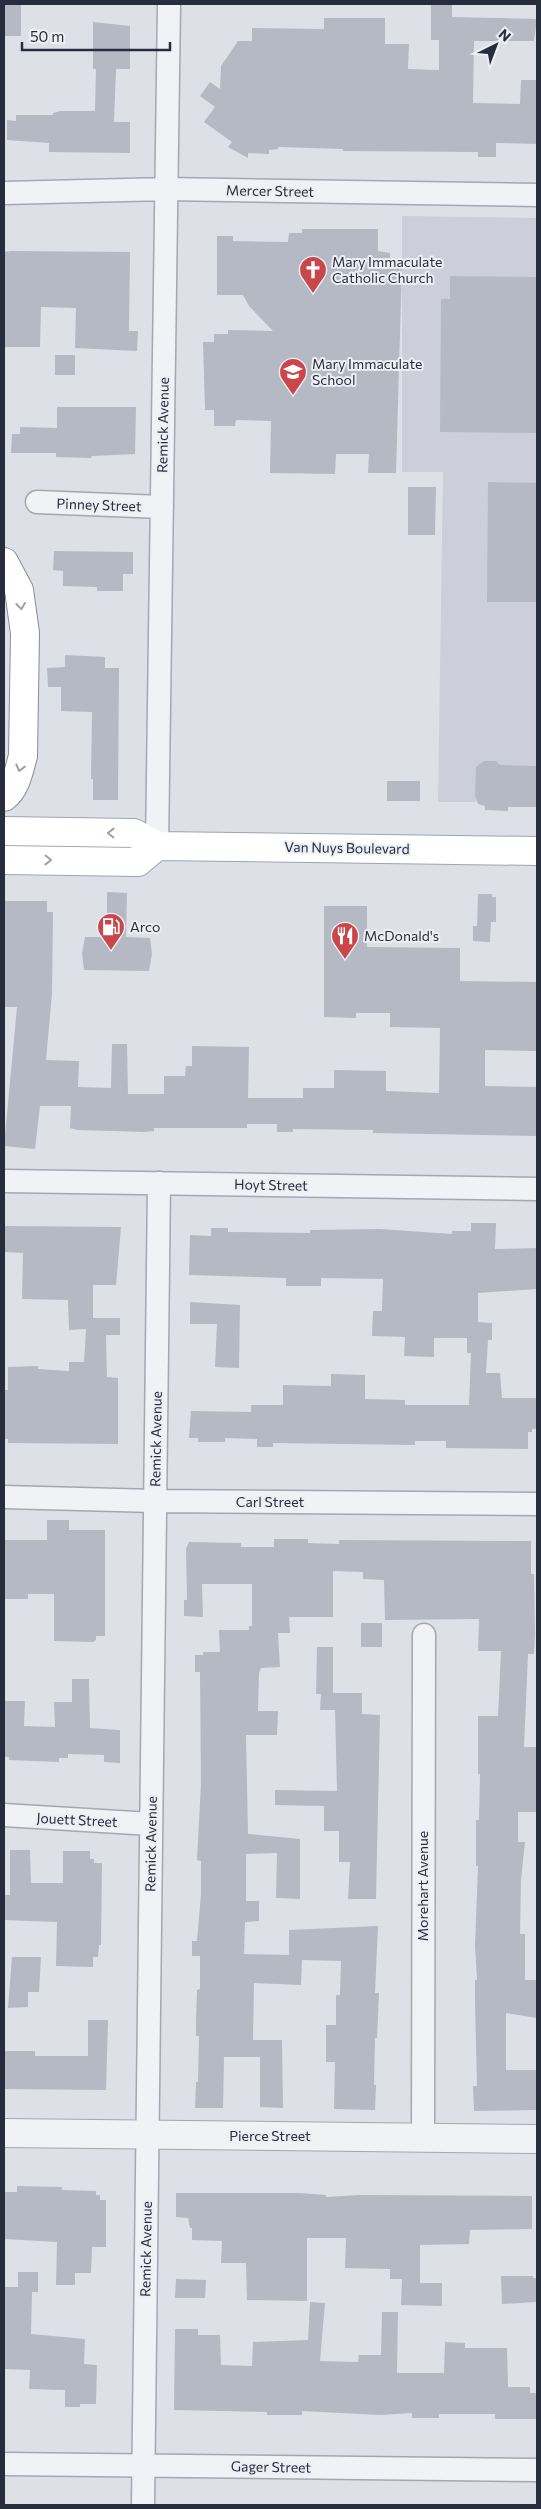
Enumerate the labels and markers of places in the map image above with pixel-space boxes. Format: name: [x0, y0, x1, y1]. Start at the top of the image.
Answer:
place label: Mary Immaculate Catholic Church: [332, 253, 442, 286]
church icon: Mary Immaculate Catholic Church: [298, 255, 328, 294]
place label: Mary Immaculate School: [312, 355, 422, 388]
school or university icon: Mary Immaculate School: [278, 357, 308, 396]
fuel station icon: Arco: [96, 912, 126, 951]
place label: Arco: [130, 918, 160, 935]
restaurant icon: McDonald's: [330, 921, 360, 960]
place label: McDonald's: [364, 927, 439, 944]

